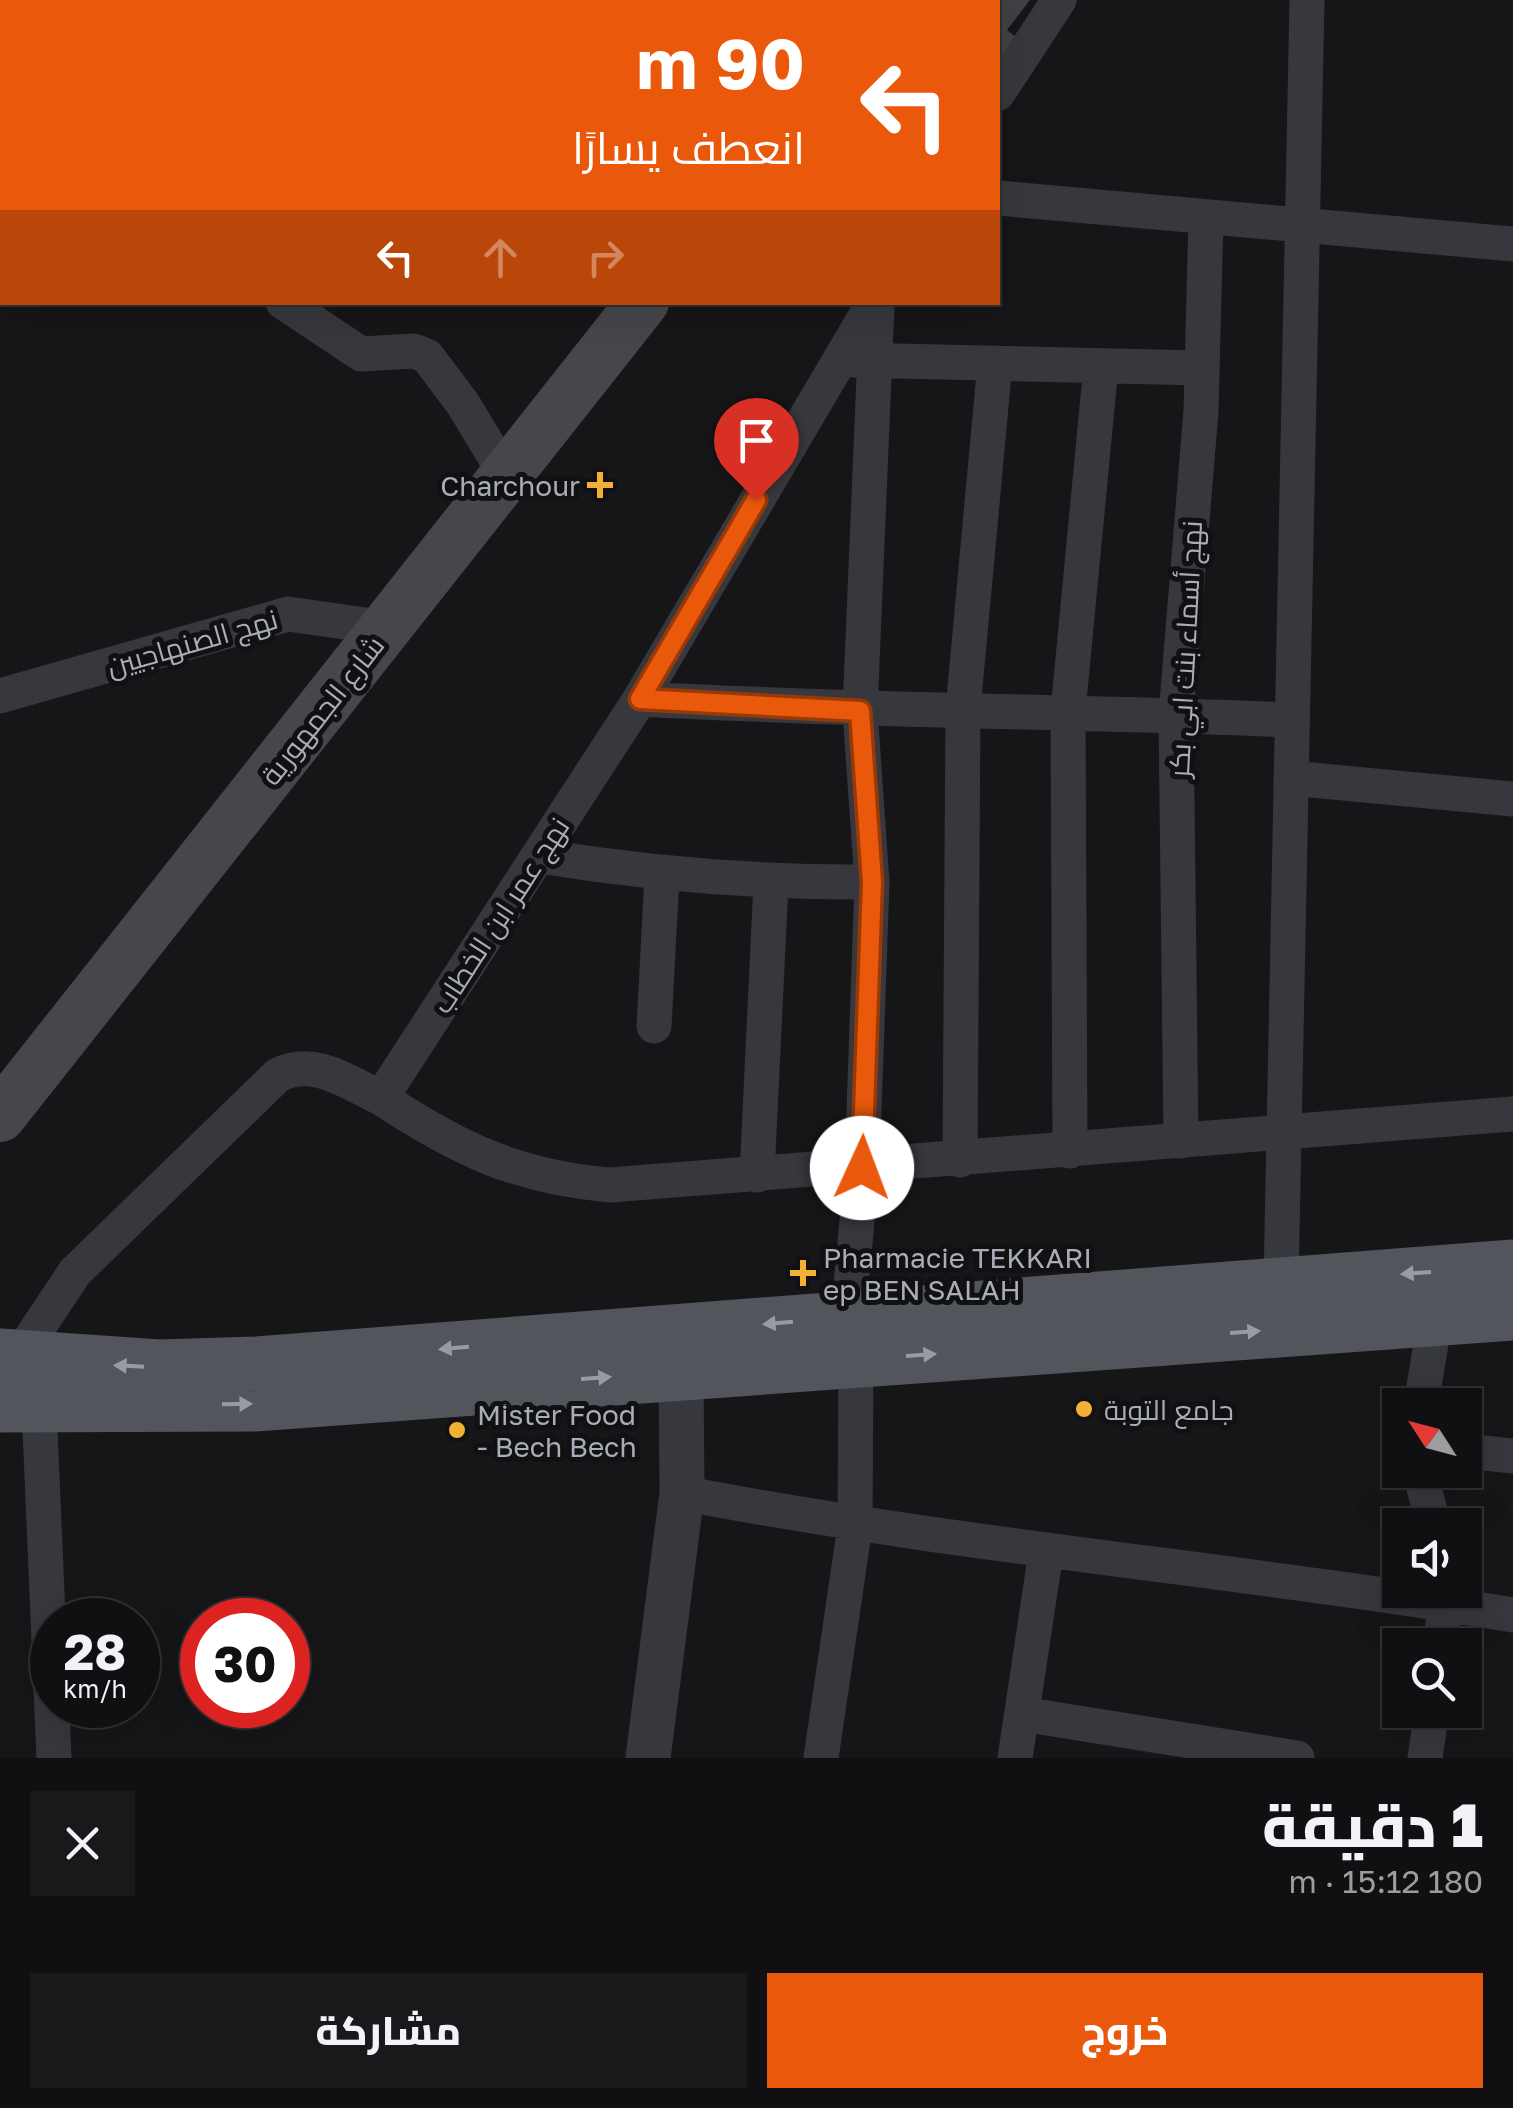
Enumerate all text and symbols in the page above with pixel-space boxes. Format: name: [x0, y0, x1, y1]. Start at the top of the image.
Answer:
text: 90 m: [636, 20, 805, 104]
icon: left: [840, 40, 970, 170]
text: انعطف يسارًا: [572, 120, 805, 174]
icon: left: [368, 230, 423, 285]
icon: ahead: [473, 230, 528, 285]
icon: right: [578, 230, 633, 285]
pin: [714, 398, 799, 501]
icon: arrive: [729, 413, 784, 468]
place label: Charchour: [440, 469, 580, 502]
marker: Charchour: [589, 474, 611, 496]
street label: نهج أسماء بنت ابي بكر: [1162, 520, 1214, 781]
street label: نهج الصنهاجيين: [103, 602, 282, 685]
street label: شارع الجمهورية: [254, 629, 393, 793]
street label: نهج عمر ابن الخطاب: [424, 811, 578, 1021]
position arrow: [810, 1116, 914, 1220]
place label: Pharmacie TEKKARI ep BEN SALAH: [823, 1241, 1092, 1306]
marker: Pharmacie TEKKARI ep BEN SALAH: [792, 1262, 814, 1284]
one-way arrow: [1399, 1266, 1431, 1282]
one-way arrow: [761, 1315, 793, 1331]
one-way arrow: [1229, 1324, 1261, 1340]
one-way arrow: [437, 1341, 469, 1357]
one-way arrow: [905, 1347, 937, 1363]
one-way arrow: [113, 1358, 145, 1374]
one-way arrow: [581, 1369, 613, 1385]
north arrow: [1382, 1388, 1482, 1488]
map controls: [1382, 1388, 1482, 1728]
place label: جامع التوبة: [1104, 1393, 1234, 1429]
one-way arrow: [222, 1396, 254, 1412]
place label: Mister Food - Bech Bech: [477, 1398, 637, 1463]
marker: جامع التوبة: [1073, 1398, 1095, 1420]
marker: Mister Food - Bech Bech: [446, 1419, 468, 1441]
button: sound: [1382, 1508, 1482, 1608]
speed limit sign: 30: [180, 1598, 310, 1728]
text: 28: [64, 1621, 126, 1681]
button: search: [1382, 1628, 1482, 1728]
text: km/h: [63, 1673, 127, 1704]
text: 1 دقيقة: [1262, 1788, 1483, 1860]
button: close: [30, 1791, 135, 1896]
text: 180 m · 15:12: [1288, 1862, 1483, 1900]
button: مشاركة: [30, 1973, 747, 2088]
button: خروج: [767, 1973, 1483, 2088]

